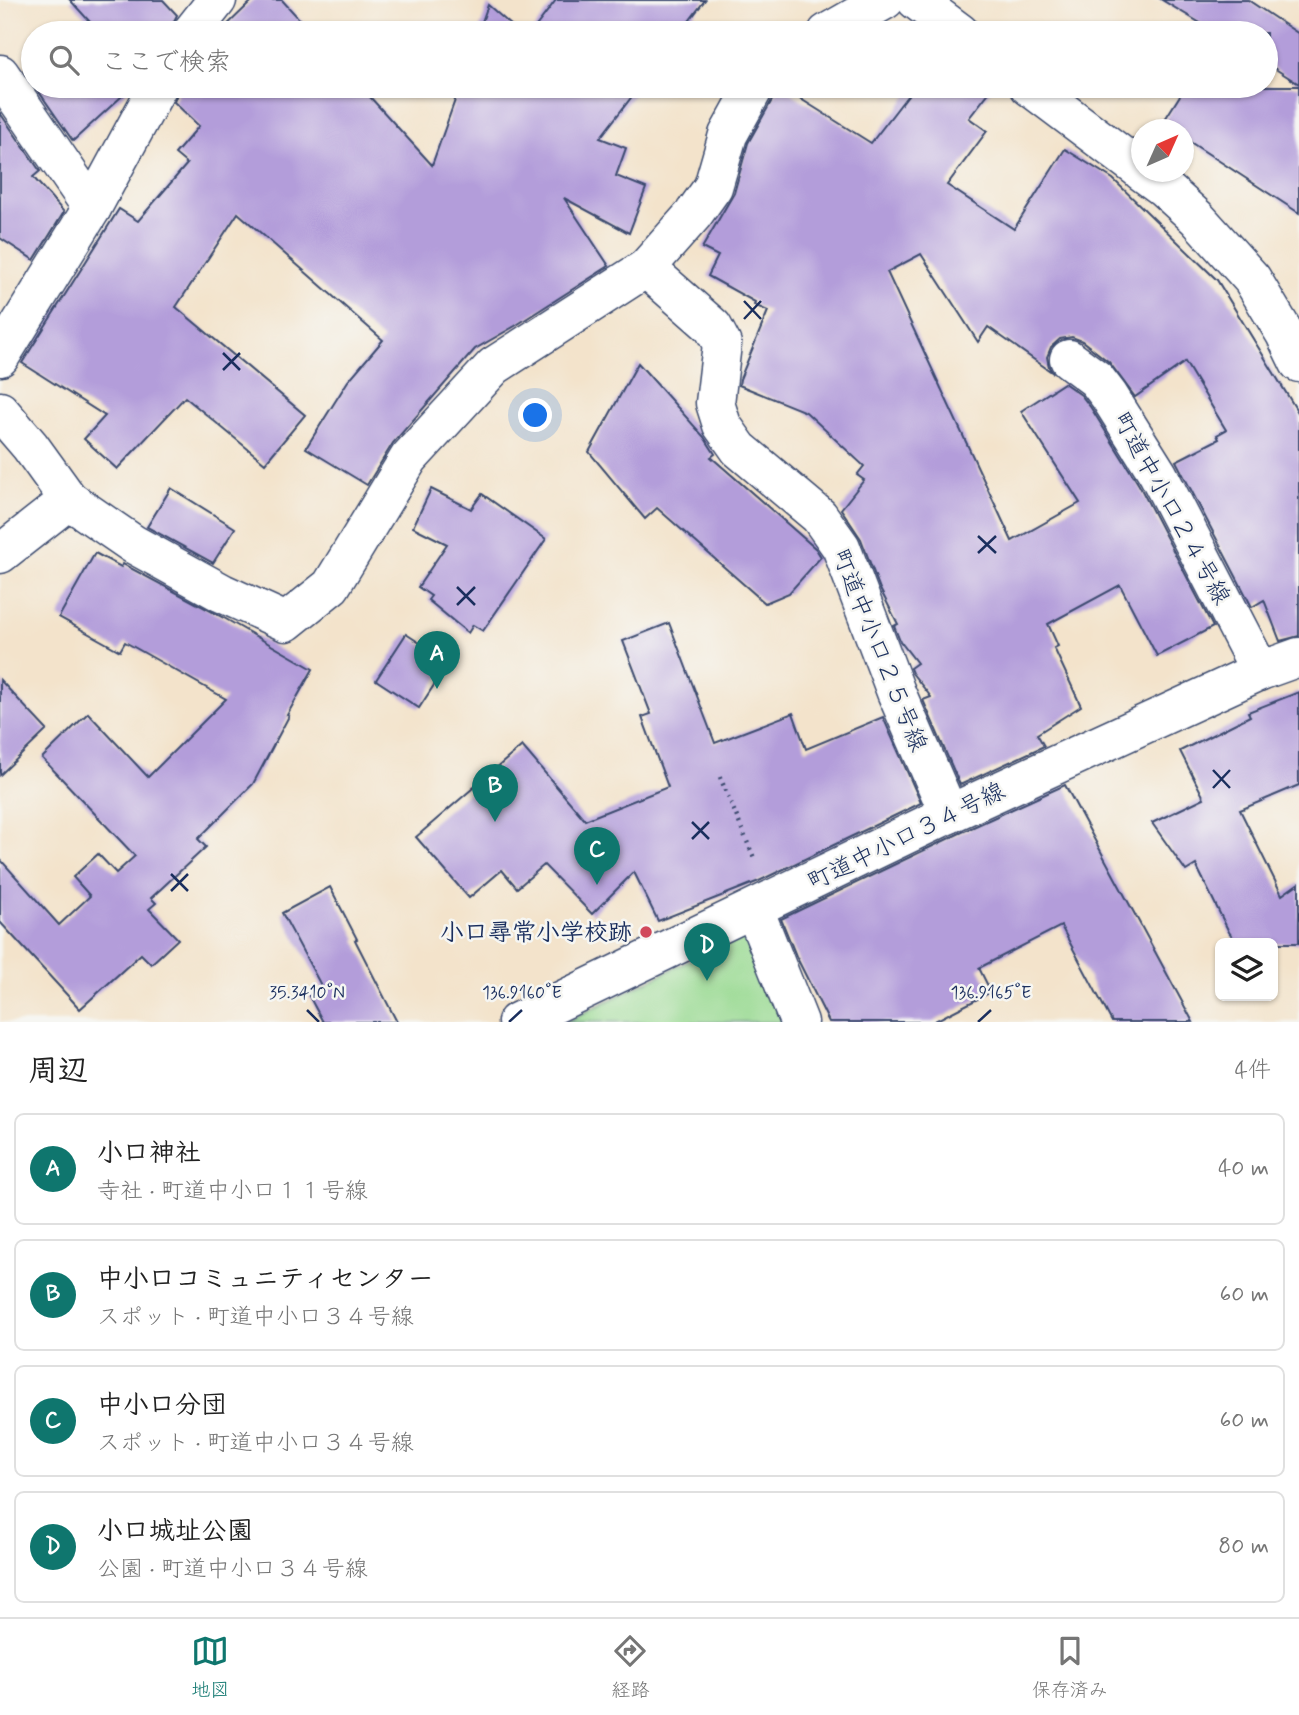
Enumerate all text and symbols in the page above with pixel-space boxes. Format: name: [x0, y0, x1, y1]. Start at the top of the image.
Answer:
search box: [21, 21, 1278, 98]
icon: search: [45, 41, 83, 79]
text: ここで検索: [101, 46, 231, 80]
north arrow: [1131, 119, 1194, 182]
your location: [518, 398, 552, 432]
street label: 町道中小口２４号線: [1105, 407, 1237, 611]
street label: 町道中小口２５号線: [824, 545, 933, 757]
pin: A: [414, 631, 460, 689]
pin: B: [472, 764, 518, 822]
street label: 町道中小口３４号線: [803, 776, 1011, 899]
pin: C: [574, 827, 620, 885]
place label: 小口尋常小学校跡: [440, 918, 632, 949]
pin: D: [684, 923, 730, 981]
marker: 小口尋常小学校跡: [638, 924, 654, 940]
map controls: [1215, 938, 1278, 1001]
button: layers: [1215, 938, 1278, 1001]
text: 35.3410°N: [269, 981, 345, 1005]
text: 136.9160°E: [482, 981, 562, 1005]
text: 136.9165°E: [951, 981, 1031, 1005]
text: 周辺: [28, 1052, 88, 1091]
text: 4件: [1235, 1056, 1271, 1086]
text: 小口神社: [97, 1137, 201, 1171]
text: A: [45, 1154, 61, 1184]
text: 40 m: [1218, 1154, 1269, 1184]
text: 寺社 · 町道中小口１１号線: [97, 1177, 368, 1207]
text: 中小口コミュニティセンター: [97, 1263, 433, 1297]
text: B: [46, 1280, 60, 1310]
text: 60 m: [1220, 1280, 1269, 1310]
text: スポット · 町道中小口３４号線: [97, 1303, 414, 1333]
text: 中小口分団: [97, 1389, 227, 1423]
text: C: [45, 1406, 61, 1436]
text: 60 m: [1220, 1406, 1269, 1436]
text: スポット · 町道中小口３４号線: [97, 1429, 414, 1459]
text: 小口城址公園: [97, 1515, 253, 1549]
text: D: [45, 1532, 61, 1562]
text: 80 m: [1218, 1532, 1269, 1562]
text: 公園 · 町道中小口３４号線: [97, 1555, 368, 1585]
tab: 地図: [191, 1632, 229, 1703]
tab: 経路: [611, 1632, 650, 1703]
tab: 保存済み: [1032, 1632, 1108, 1703]

